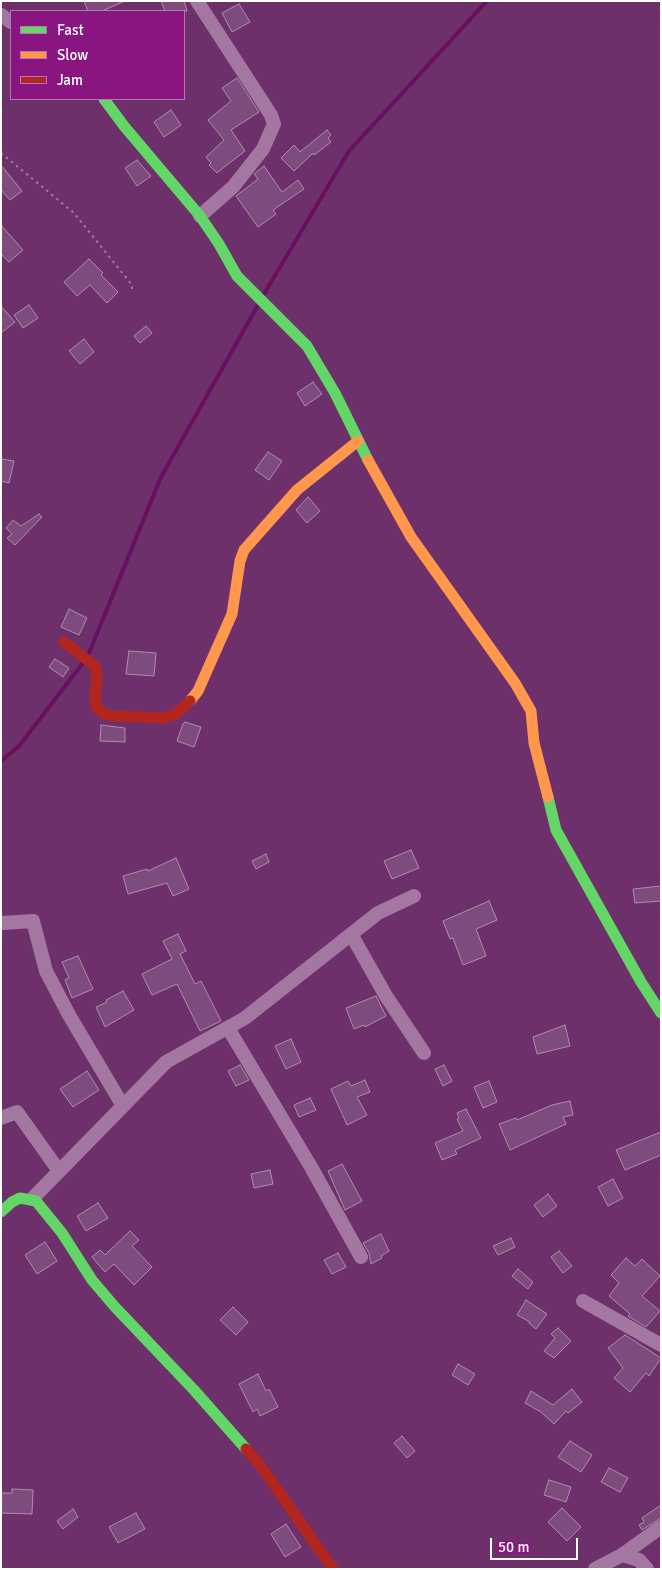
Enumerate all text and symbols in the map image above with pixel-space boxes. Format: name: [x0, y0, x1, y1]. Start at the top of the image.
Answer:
legend: [10, 10, 185, 100]
text: Fast: [57, 21, 84, 39]
text: Slow: [57, 46, 88, 64]
text: Jam: [57, 71, 83, 89]
scale bar: [492, 1528, 580, 1560]
text: 50 m: [498, 1538, 529, 1556]

